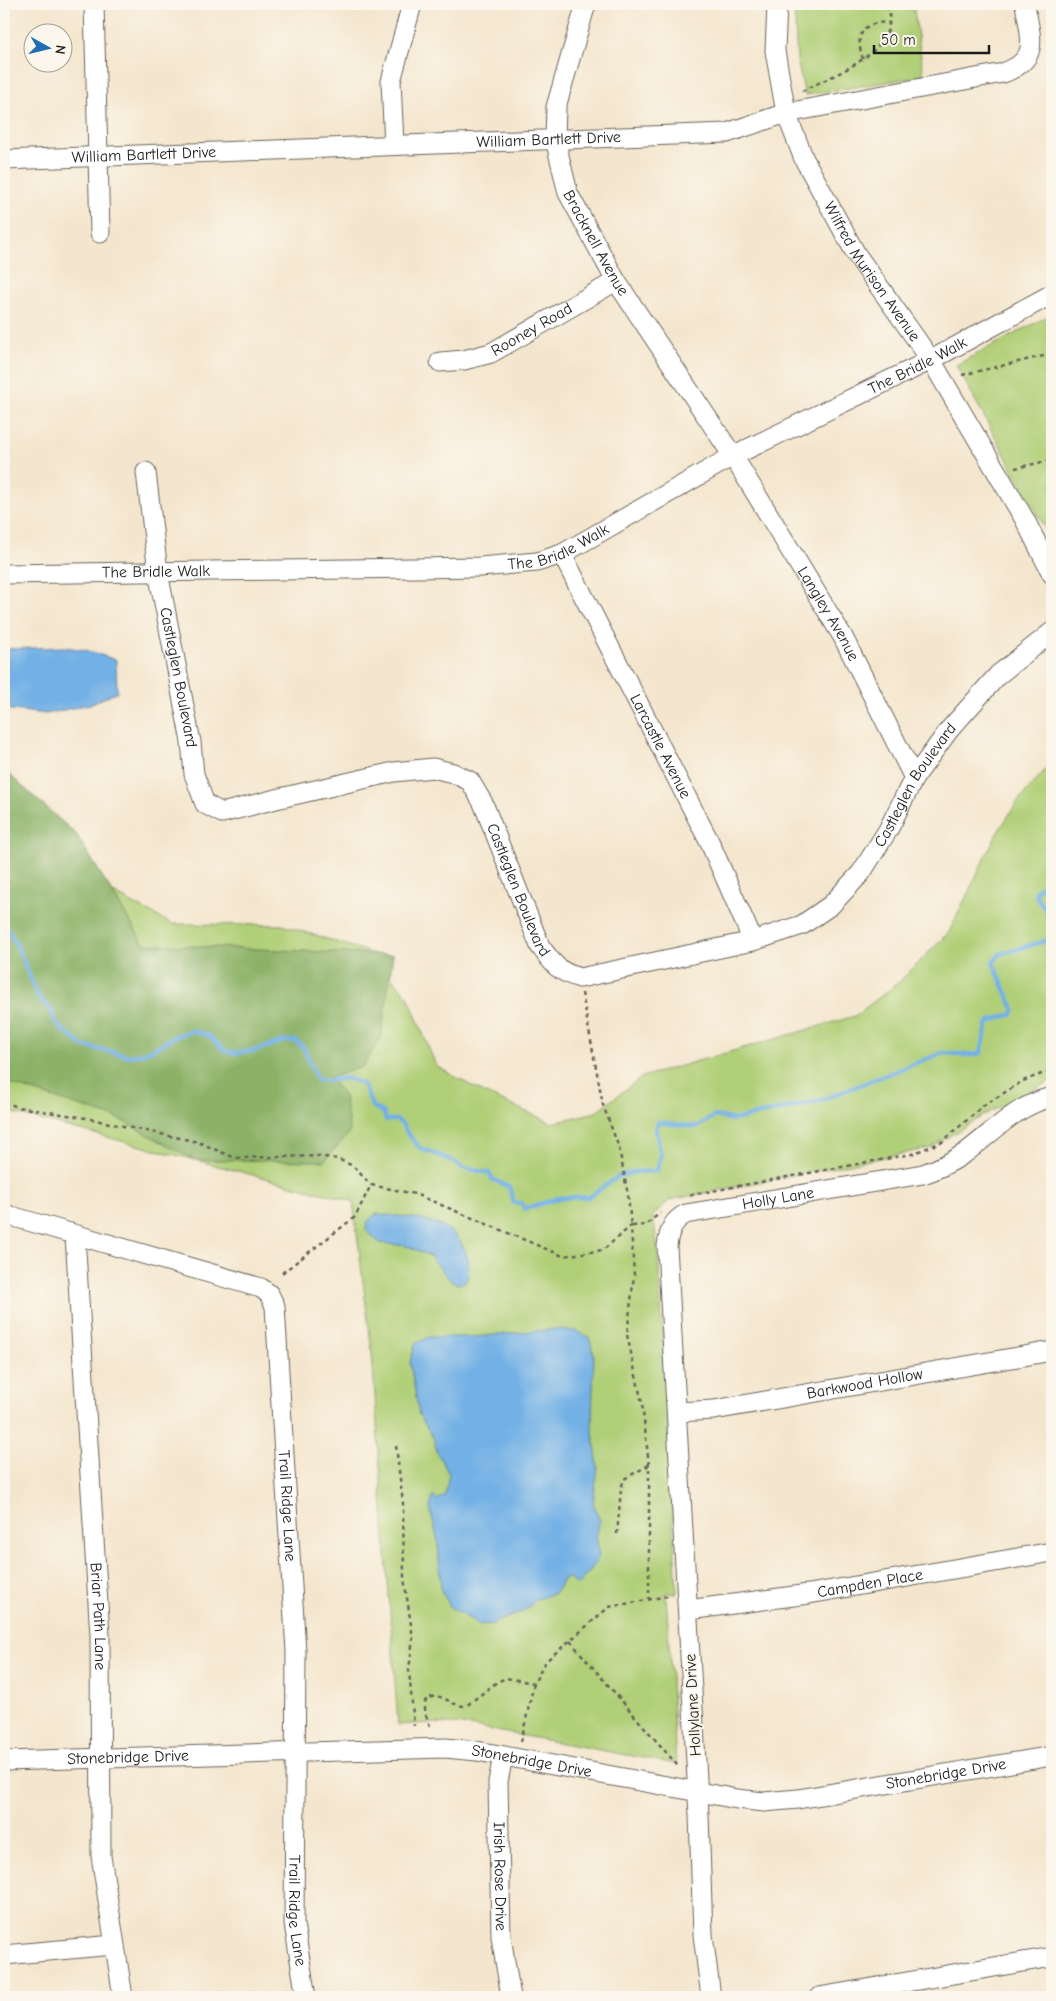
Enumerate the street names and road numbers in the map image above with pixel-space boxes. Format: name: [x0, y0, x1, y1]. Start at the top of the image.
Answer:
street label: William Bartlett Drive: [476, 128, 621, 151]
street label: William Bartlett Drive: [71, 143, 217, 166]
street label: Bracknell Avenue: [559, 187, 632, 299]
street label: Wilfred Murison Avenue: [820, 199, 924, 345]
street label: Rooney Road: [488, 299, 575, 360]
street label: The Bridle Walk: [865, 333, 970, 398]
street label: The Bridle Walk: [507, 520, 612, 574]
street label: The Bridle Walk: [102, 562, 210, 582]
street label: Langley Avenue: [794, 564, 863, 664]
street label: Castleglen Boulevard: [156, 606, 200, 748]
street label: Larcastle Avenue: [626, 691, 695, 801]
street label: Castleglen Boulevard: [871, 719, 960, 850]
street label: Castleglen Boulevard: [483, 821, 554, 960]
street label: Holly Lane: [741, 1184, 815, 1213]
street label: Barkwood Hollow: [805, 1365, 924, 1403]
street label: Trail Ridge Lane: [275, 1450, 299, 1562]
street label: Briar Path Lane: [86, 1562, 109, 1670]
street label: Campden Place: [816, 1565, 924, 1601]
street label: Hollylane Drive: [681, 1653, 705, 1757]
street label: Stonebridge Drive: [471, 1742, 593, 1781]
street label: Stonebridge Drive: [67, 1747, 189, 1768]
street label: Stonebridge Drive: [884, 1755, 1007, 1793]
street label: Irish Rose Drive: [490, 1822, 510, 1931]
street label: Trail Ridge Lane: [284, 1855, 310, 1967]

